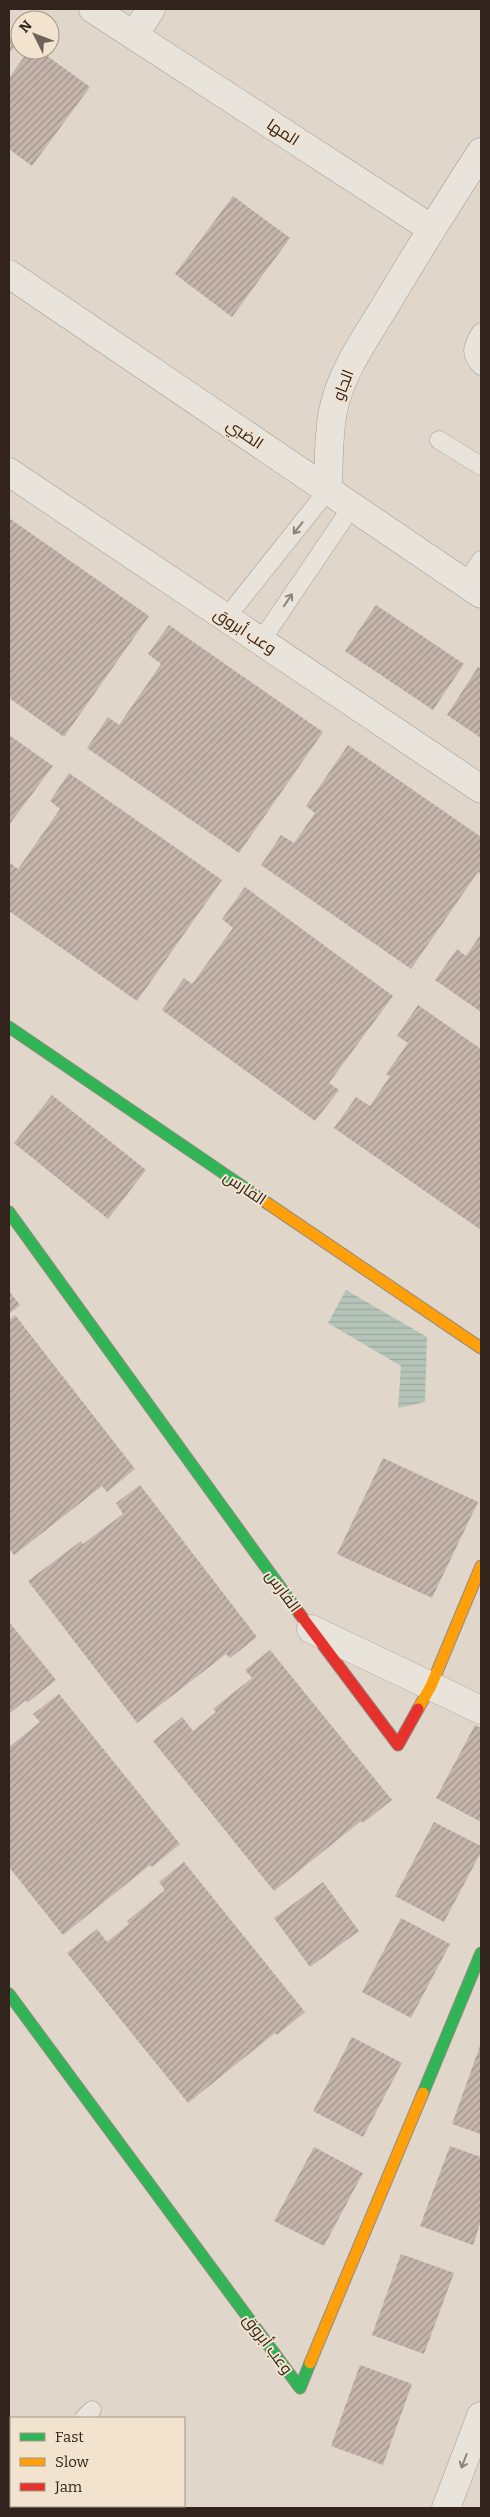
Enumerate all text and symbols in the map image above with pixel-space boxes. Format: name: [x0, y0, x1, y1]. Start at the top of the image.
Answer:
north arrow: [10, 10, 60, 60]
text: N: [16, 17, 36, 36]
street label: المها: [263, 115, 303, 150]
street label: الجاو: [328, 367, 358, 403]
street label: الضبي: [221, 415, 267, 456]
one-way arrow: [292, 522, 303, 535]
one-way arrow: [283, 593, 293, 607]
street label: وعب أبروق: [210, 604, 280, 659]
street label: الفارس: [220, 1167, 270, 1210]
street label: الفارس: [261, 1566, 305, 1616]
street label: وعب أبروق: [238, 2310, 297, 2378]
legend: [10, 2417, 185, 2507]
text: Fast: [55, 2428, 84, 2446]
text: Slow: [55, 2453, 90, 2471]
one-way arrow: [459, 2453, 468, 2468]
text: Jam: [54, 2478, 83, 2496]

